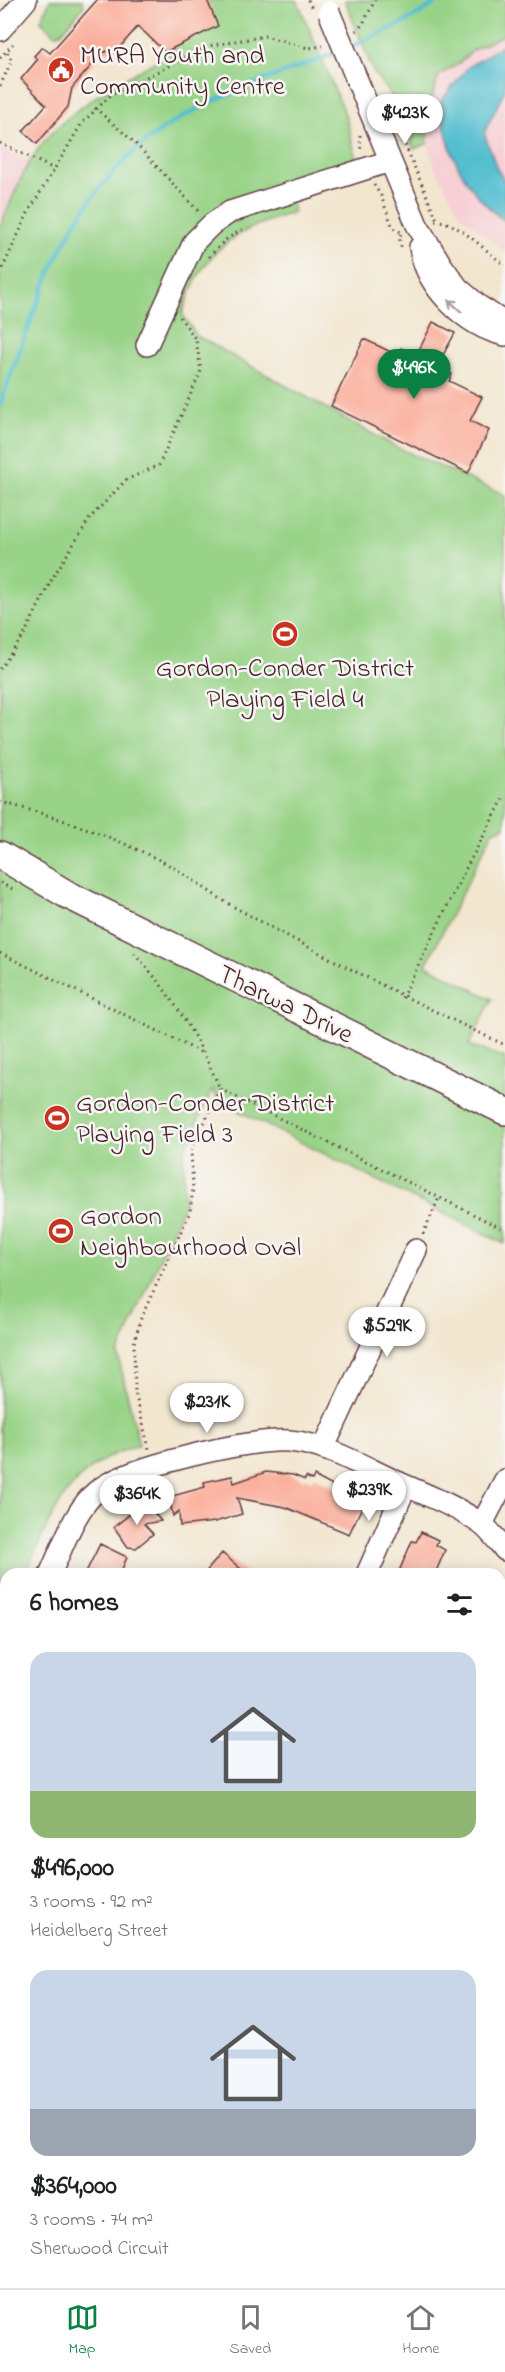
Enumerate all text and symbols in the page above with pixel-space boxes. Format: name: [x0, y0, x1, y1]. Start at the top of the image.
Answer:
place label: MURA Youth and Community Centre: [80, 37, 286, 107]
public building icon: MURA Youth and Community Centre: [46, 55, 76, 85]
pin: $423K: [363, 94, 447, 145]
text: $423K: [381, 99, 429, 128]
one-way arrow: [448, 299, 463, 313]
pin: $496K: [372, 349, 456, 400]
text: $496K: [392, 354, 436, 383]
sports icon: Gordon-Conder District Playing Field 4: [270, 619, 300, 649]
place label: Gordon-Conder District Playing Field 4: [156, 650, 414, 720]
street label: Tharwa Drive: [210, 956, 360, 1055]
place label: Gordon-Conder District Playing Field 3: [76, 1085, 334, 1155]
sports icon: Gordon-Conder District Playing Field 3: [42, 1103, 72, 1133]
place label: Gordon Neighbourhood Oval: [80, 1198, 301, 1268]
sports icon: Gordon Neighbourhood Oval: [46, 1216, 76, 1246]
pin: $529K: [345, 1307, 429, 1358]
text: $529K: [362, 1312, 412, 1341]
pin: $231K: [165, 1383, 249, 1434]
text: $231K: [184, 1388, 230, 1417]
pin: $239K: [327, 1471, 411, 1522]
pin: $364K: [95, 1475, 179, 1526]
text: $239K: [346, 1476, 392, 1505]
text: $364K: [113, 1480, 161, 1509]
text: 6 homes: [30, 1585, 119, 1623]
icon: filters: [443, 1588, 476, 1621]
icon: home: [199, 1691, 307, 1799]
text: $496,000: [30, 1850, 114, 1888]
text: 3 rooms · 92 m²: [30, 1888, 153, 1917]
text: Heidelberg Street: [30, 1917, 168, 1946]
icon: home: [199, 2009, 307, 2117]
text: $364,000: [30, 2168, 117, 2206]
text: 3 rooms · 74 m²: [30, 2206, 153, 2235]
text: Sherwood Circuit: [30, 2235, 169, 2264]
tab: Map: [66, 2301, 99, 2361]
tab: Saved: [230, 2301, 271, 2361]
tab: Home: [402, 2301, 439, 2361]

